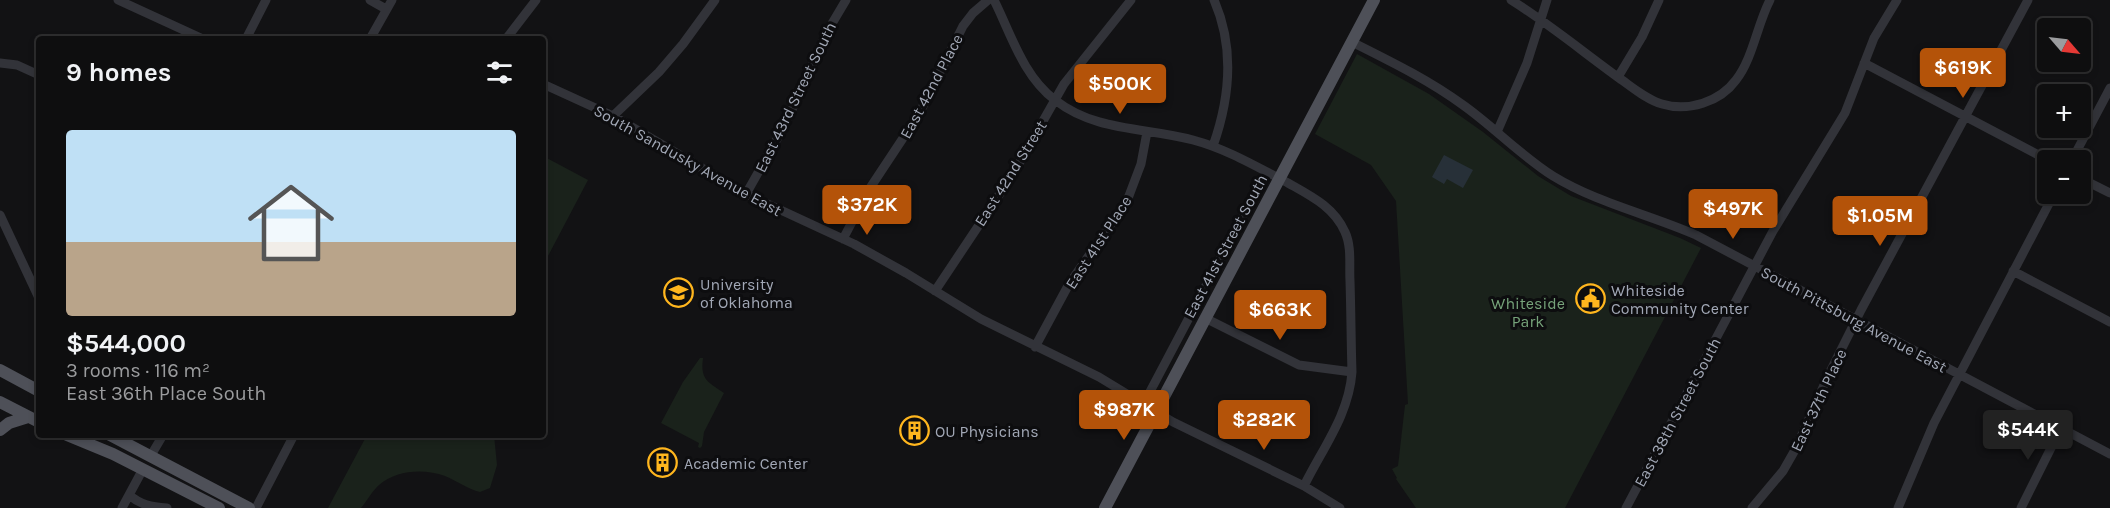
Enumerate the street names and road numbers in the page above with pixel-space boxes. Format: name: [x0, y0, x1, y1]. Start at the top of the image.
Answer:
street label: East 43rd Street South: [751, 19, 840, 176]
street label: East 42nd Place: [896, 31, 967, 142]
street label: South Sandusky Avenue East: [590, 101, 785, 220]
street label: East 42nd Street: [970, 117, 1051, 230]
street label: East 41st Street South: [1180, 171, 1271, 321]
street label: East 41st Place: [1061, 192, 1136, 292]
street label: South Pittsburg Avenue East: [1758, 262, 1950, 377]
street label: East 38th Street South: [1630, 334, 1725, 490]
street label: East 37th Place: [1786, 346, 1851, 455]

